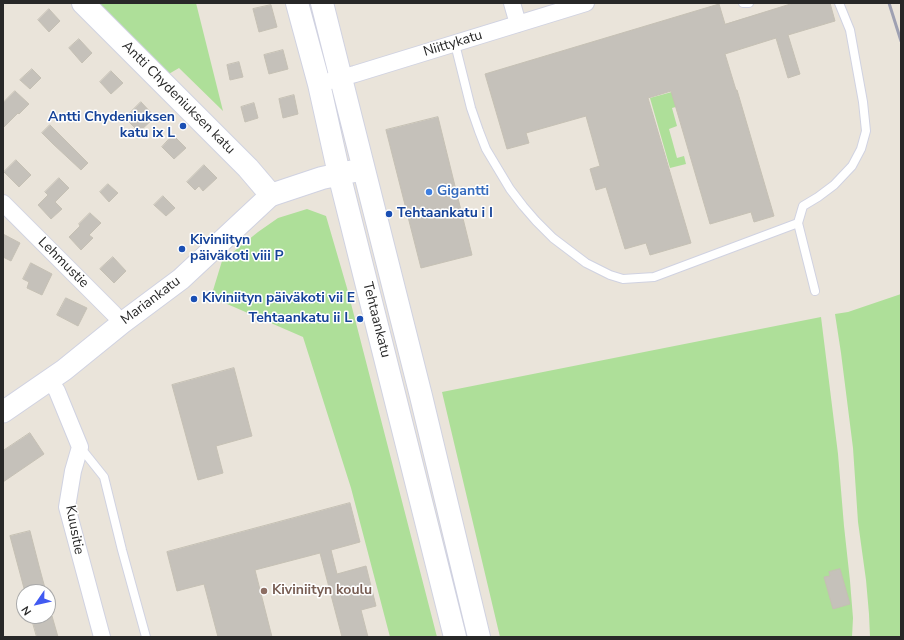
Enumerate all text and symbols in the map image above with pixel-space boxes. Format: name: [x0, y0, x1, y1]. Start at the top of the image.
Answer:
street label: Niittykatu: [421, 27, 485, 61]
street label: Antti Chydeniuksen katu: [118, 38, 238, 158]
place label: Antti Chydeniuksen katu ix L: [48, 110, 175, 142]
marker: Antti Chydeniuksen katu ix L: [178, 121, 188, 131]
place label: Gigantti: [437, 184, 489, 200]
marker: Gigantti: [424, 187, 434, 197]
place label: Tehtaankatu i I: [397, 206, 493, 222]
marker: Tehtaankatu i I: [384, 209, 394, 219]
place label: Kiviniityn päiväkoti viii P: [190, 233, 284, 266]
street label: Lehmustie: [34, 234, 92, 292]
marker: Kiviniityn päiväkoti viii P: [177, 244, 187, 254]
street label: Mariankatu: [118, 273, 184, 329]
street label: Tehtaankatu: [358, 280, 394, 360]
place label: Kiviniityn päiväkoti vii E: [202, 291, 355, 307]
marker: Kiviniityn päiväkoti vii E: [189, 294, 199, 304]
place label: Tehtaankatu ii L: [249, 311, 352, 327]
marker: Tehtaankatu ii L: [355, 314, 365, 324]
street label: Kuusitie: [61, 504, 87, 556]
place label: Kiviniityn koulu: [272, 583, 372, 599]
north arrow: [16, 584, 56, 624]
marker: Kiviniityn koulu: [259, 586, 269, 596]
text: N: [18, 603, 35, 618]

